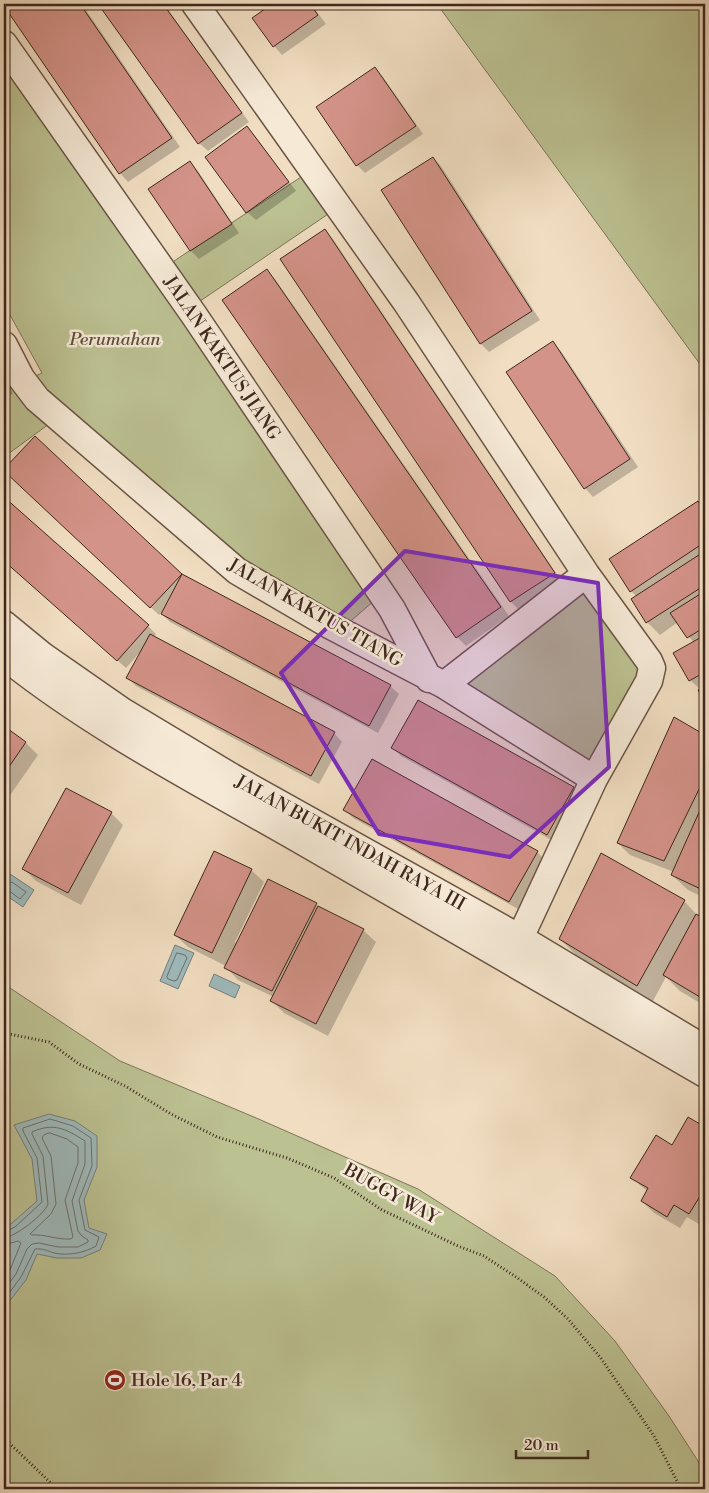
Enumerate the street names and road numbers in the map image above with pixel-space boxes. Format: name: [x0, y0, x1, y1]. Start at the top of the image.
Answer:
street label: JALAN KAKTUS JIANG: [158, 271, 286, 445]
street label: JALAN KAKTUS TIANG: [223, 553, 407, 673]
street label: JALAN BUKIT INDAH RAYA III: [230, 770, 469, 916]
street label: BUGGY WAY: [339, 1158, 444, 1230]

